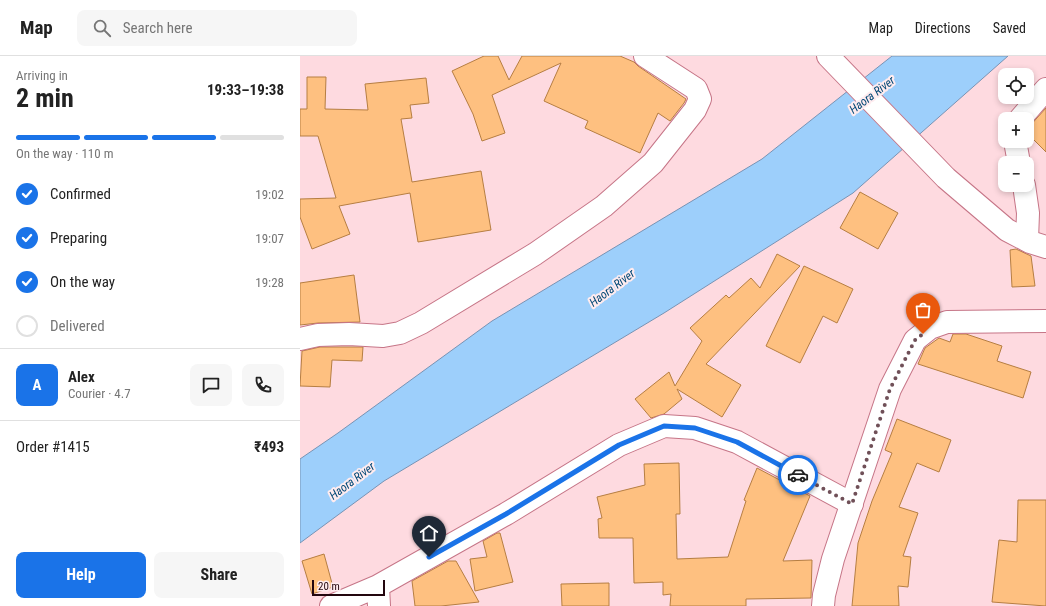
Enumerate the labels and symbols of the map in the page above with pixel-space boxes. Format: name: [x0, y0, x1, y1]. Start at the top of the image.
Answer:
water label: Haora River: [847, 73, 898, 117]
water label: Haora River: [587, 266, 638, 310]
pin: [906, 293, 940, 334]
courier: [778, 455, 818, 495]
water label: Haora River: [327, 459, 378, 503]
pin: [412, 516, 446, 557]
scale bar: [312, 578, 385, 597]

